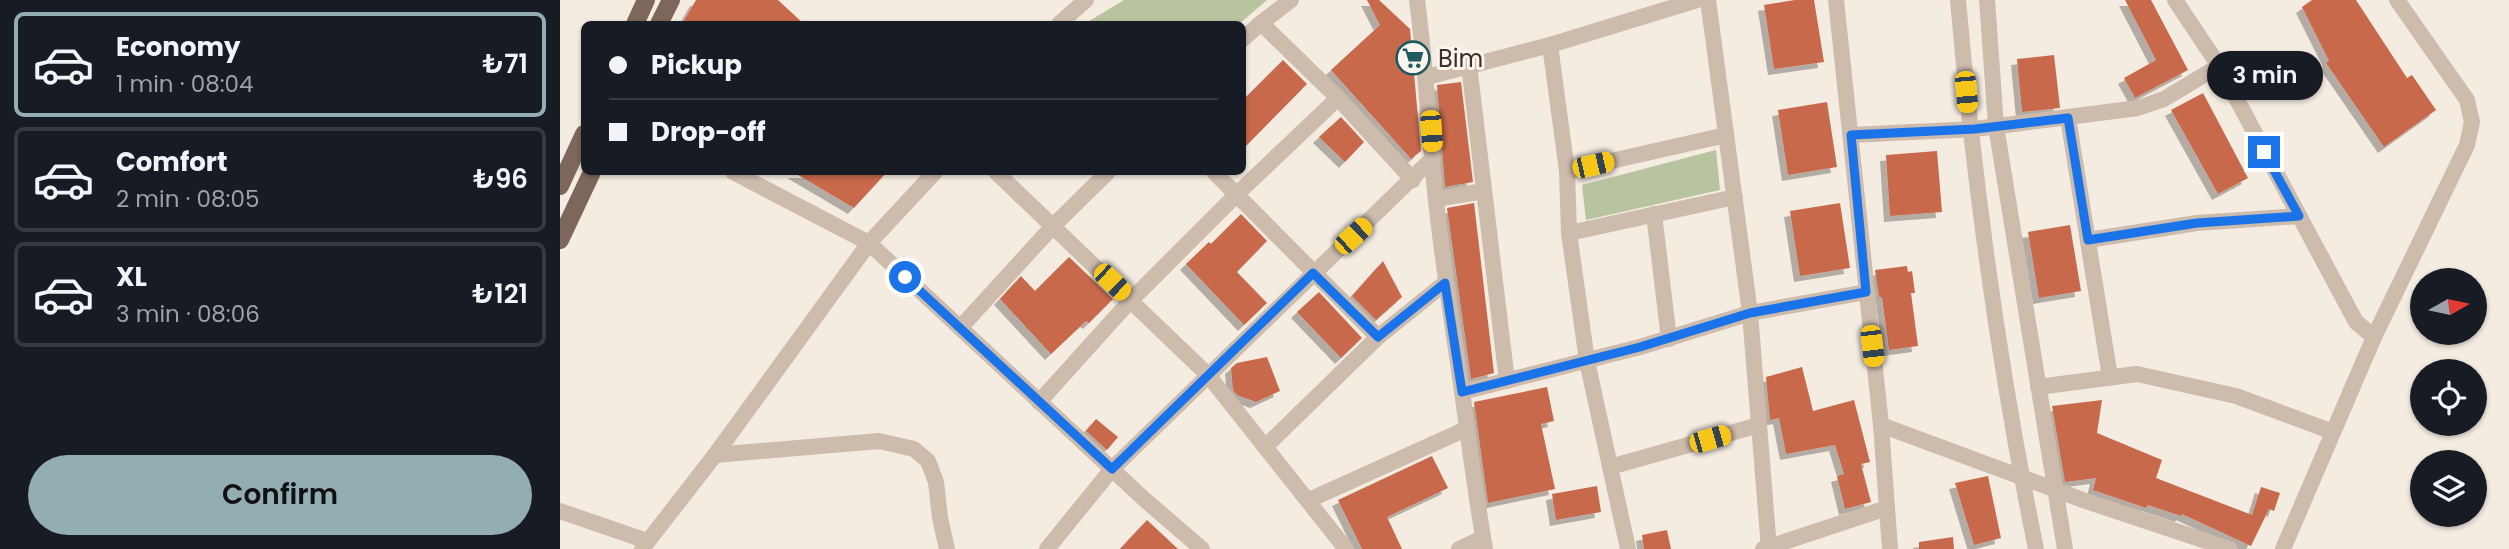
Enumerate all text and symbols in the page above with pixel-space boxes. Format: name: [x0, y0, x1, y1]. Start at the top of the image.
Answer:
text: Economy: [116, 29, 240, 65]
icon: car: [32, 33, 95, 96]
supermarket icon: Bim: [1394, 39, 1432, 77]
place label: Bim: [1438, 42, 1483, 75]
text: ₺71: [482, 46, 528, 82]
text: Pickup: [651, 47, 742, 83]
callout: 3 min: [2206, 51, 2322, 100]
text: 3 min: [2233, 59, 2297, 91]
text: 1 min · 08:04: [116, 68, 254, 100]
car: [1954, 70, 1979, 114]
car: [1420, 109, 1443, 153]
text: Drop-off: [651, 114, 766, 150]
route end: [2248, 136, 2280, 168]
text: Comfort: [116, 144, 228, 180]
icon: car: [32, 148, 95, 211]
car: [1571, 150, 1616, 180]
text: ₺96: [473, 161, 528, 197]
text: 2 min · 08:05: [116, 183, 259, 215]
car: [1331, 214, 1376, 258]
text: XL: [116, 259, 147, 295]
car: [1090, 260, 1135, 304]
route start: [889, 261, 921, 293]
icon: car: [32, 263, 95, 326]
north arrow: [2410, 268, 2487, 345]
map controls: [2410, 268, 2487, 527]
text: ₺121: [472, 276, 528, 312]
text: 3 min · 08:06: [116, 298, 260, 330]
car: [1860, 324, 1885, 368]
button: locate: [2410, 359, 2487, 436]
car: [1687, 423, 1734, 455]
button: layers: [2410, 450, 2487, 527]
button: Confirm: [28, 455, 532, 535]

